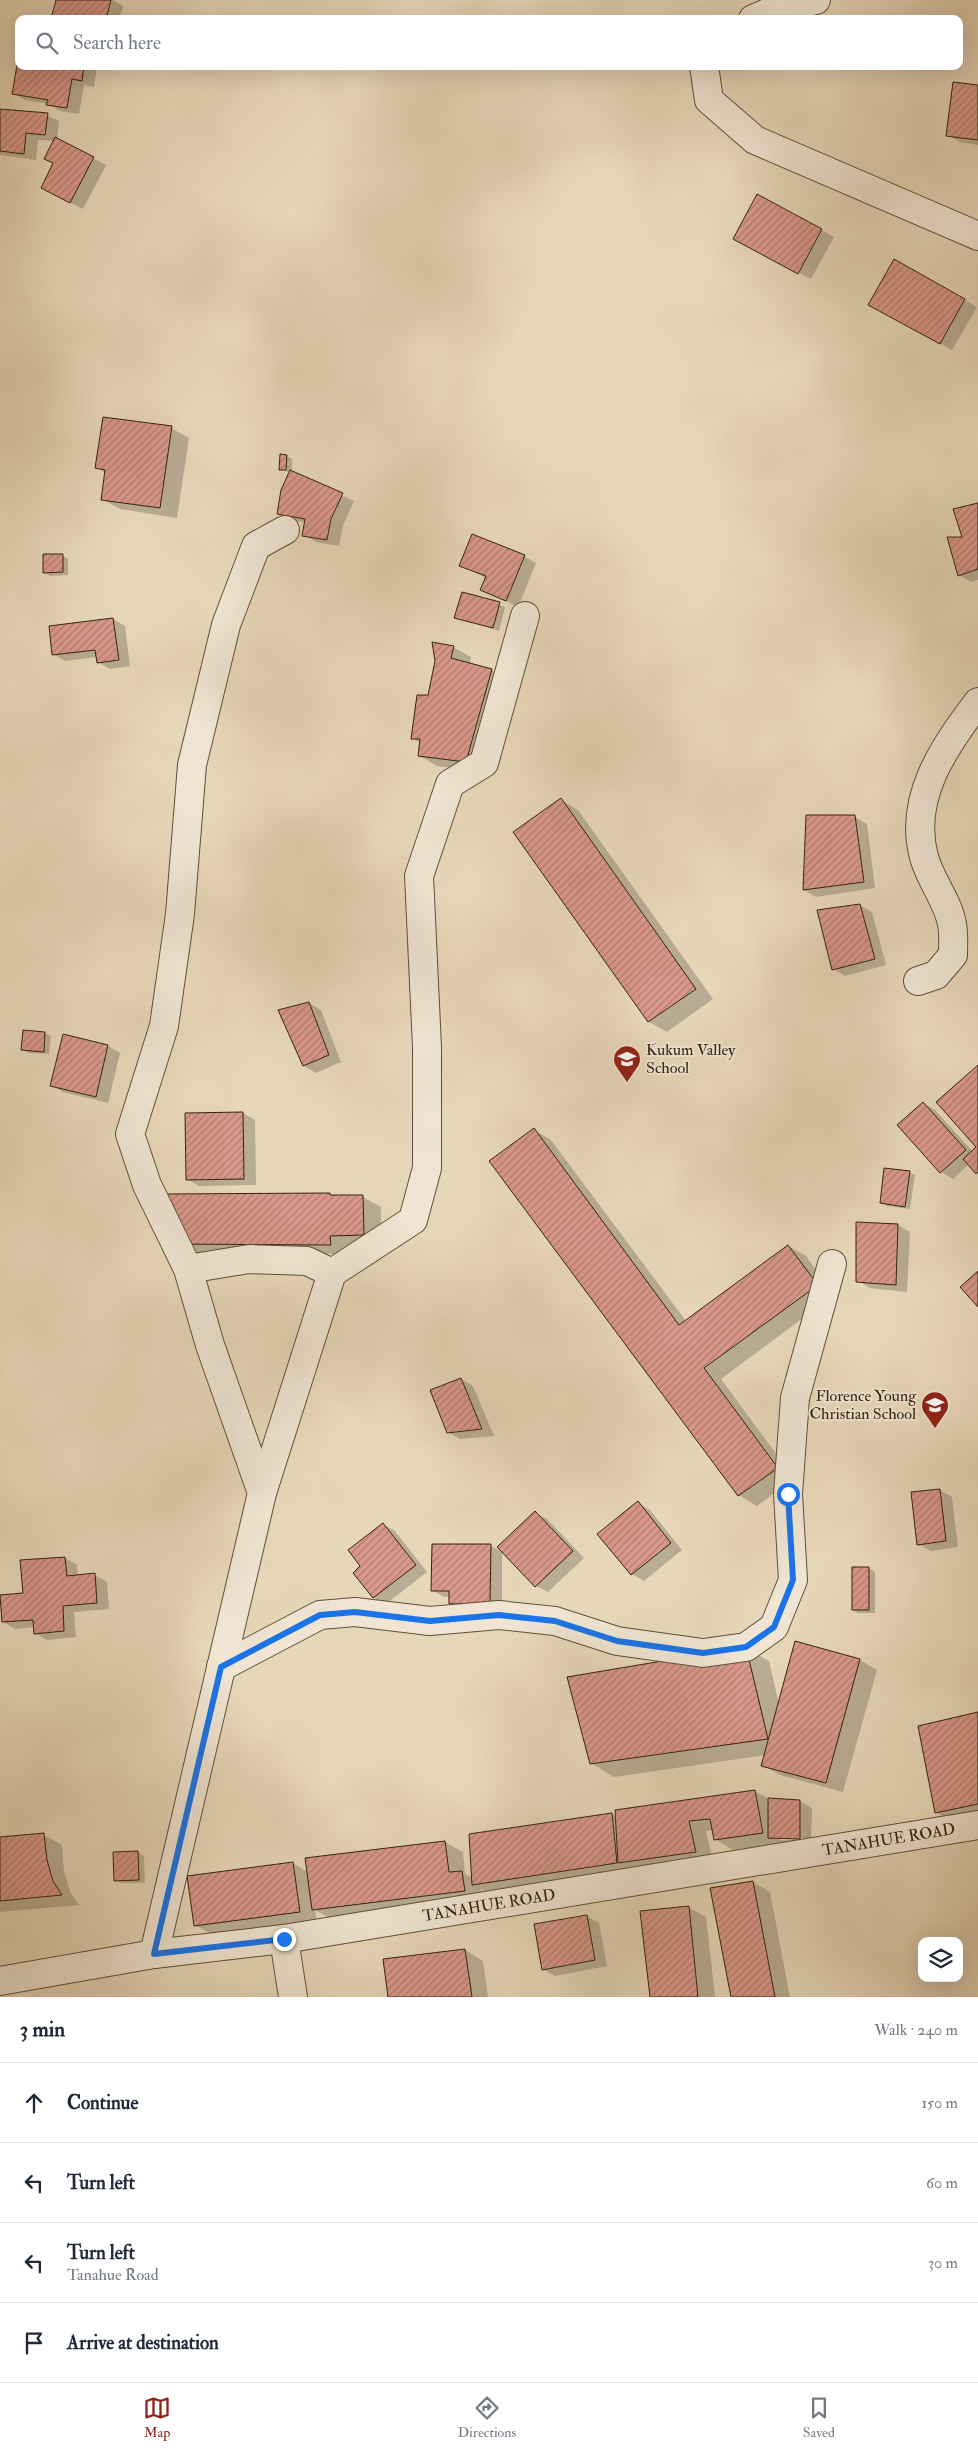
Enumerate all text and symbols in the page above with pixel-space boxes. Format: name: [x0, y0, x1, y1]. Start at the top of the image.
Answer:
search box: [15, 15, 963, 70]
icon: search: [33, 29, 61, 57]
text: Search here: [73, 31, 161, 55]
place label: Kukum Valley School: [646, 1040, 736, 1078]
school or university icon: Kukum Valley School: [612, 1044, 642, 1083]
place label: Florence Young Christian School: [809, 1386, 917, 1424]
school or university icon: Florence Young Christian School: [920, 1390, 950, 1429]
route start: [777, 1483, 800, 1506]
street label: TANAHUE ROAD: [821, 1819, 957, 1860]
street label: TANAHUE ROAD: [421, 1885, 557, 1926]
route end: [273, 1928, 296, 1951]
map controls: [918, 1937, 963, 1982]
button: layers: [918, 1937, 963, 1982]
text: 3 min: [20, 2016, 65, 2043]
text: Walk · 240 m: [874, 2020, 958, 2040]
icon: ahead: [20, 2089, 48, 2117]
text: Continue: [67, 2091, 138, 2115]
text: 150 m: [921, 2093, 958, 2113]
icon: left: [20, 2169, 48, 2197]
text: Turn left: [67, 2171, 135, 2195]
text: 60 m: [926, 2173, 958, 2193]
text: Turn left: [67, 2241, 135, 2265]
icon: left: [20, 2249, 48, 2277]
text: 30 m: [928, 2253, 958, 2273]
text: Tanahue Road: [67, 2265, 159, 2285]
icon: arrive: [20, 2329, 48, 2357]
text: Arrive at destination: [67, 2331, 219, 2355]
tab: Map: [143, 2394, 171, 2441]
tab: Directions: [458, 2394, 516, 2441]
tab: Saved: [803, 2394, 835, 2441]

